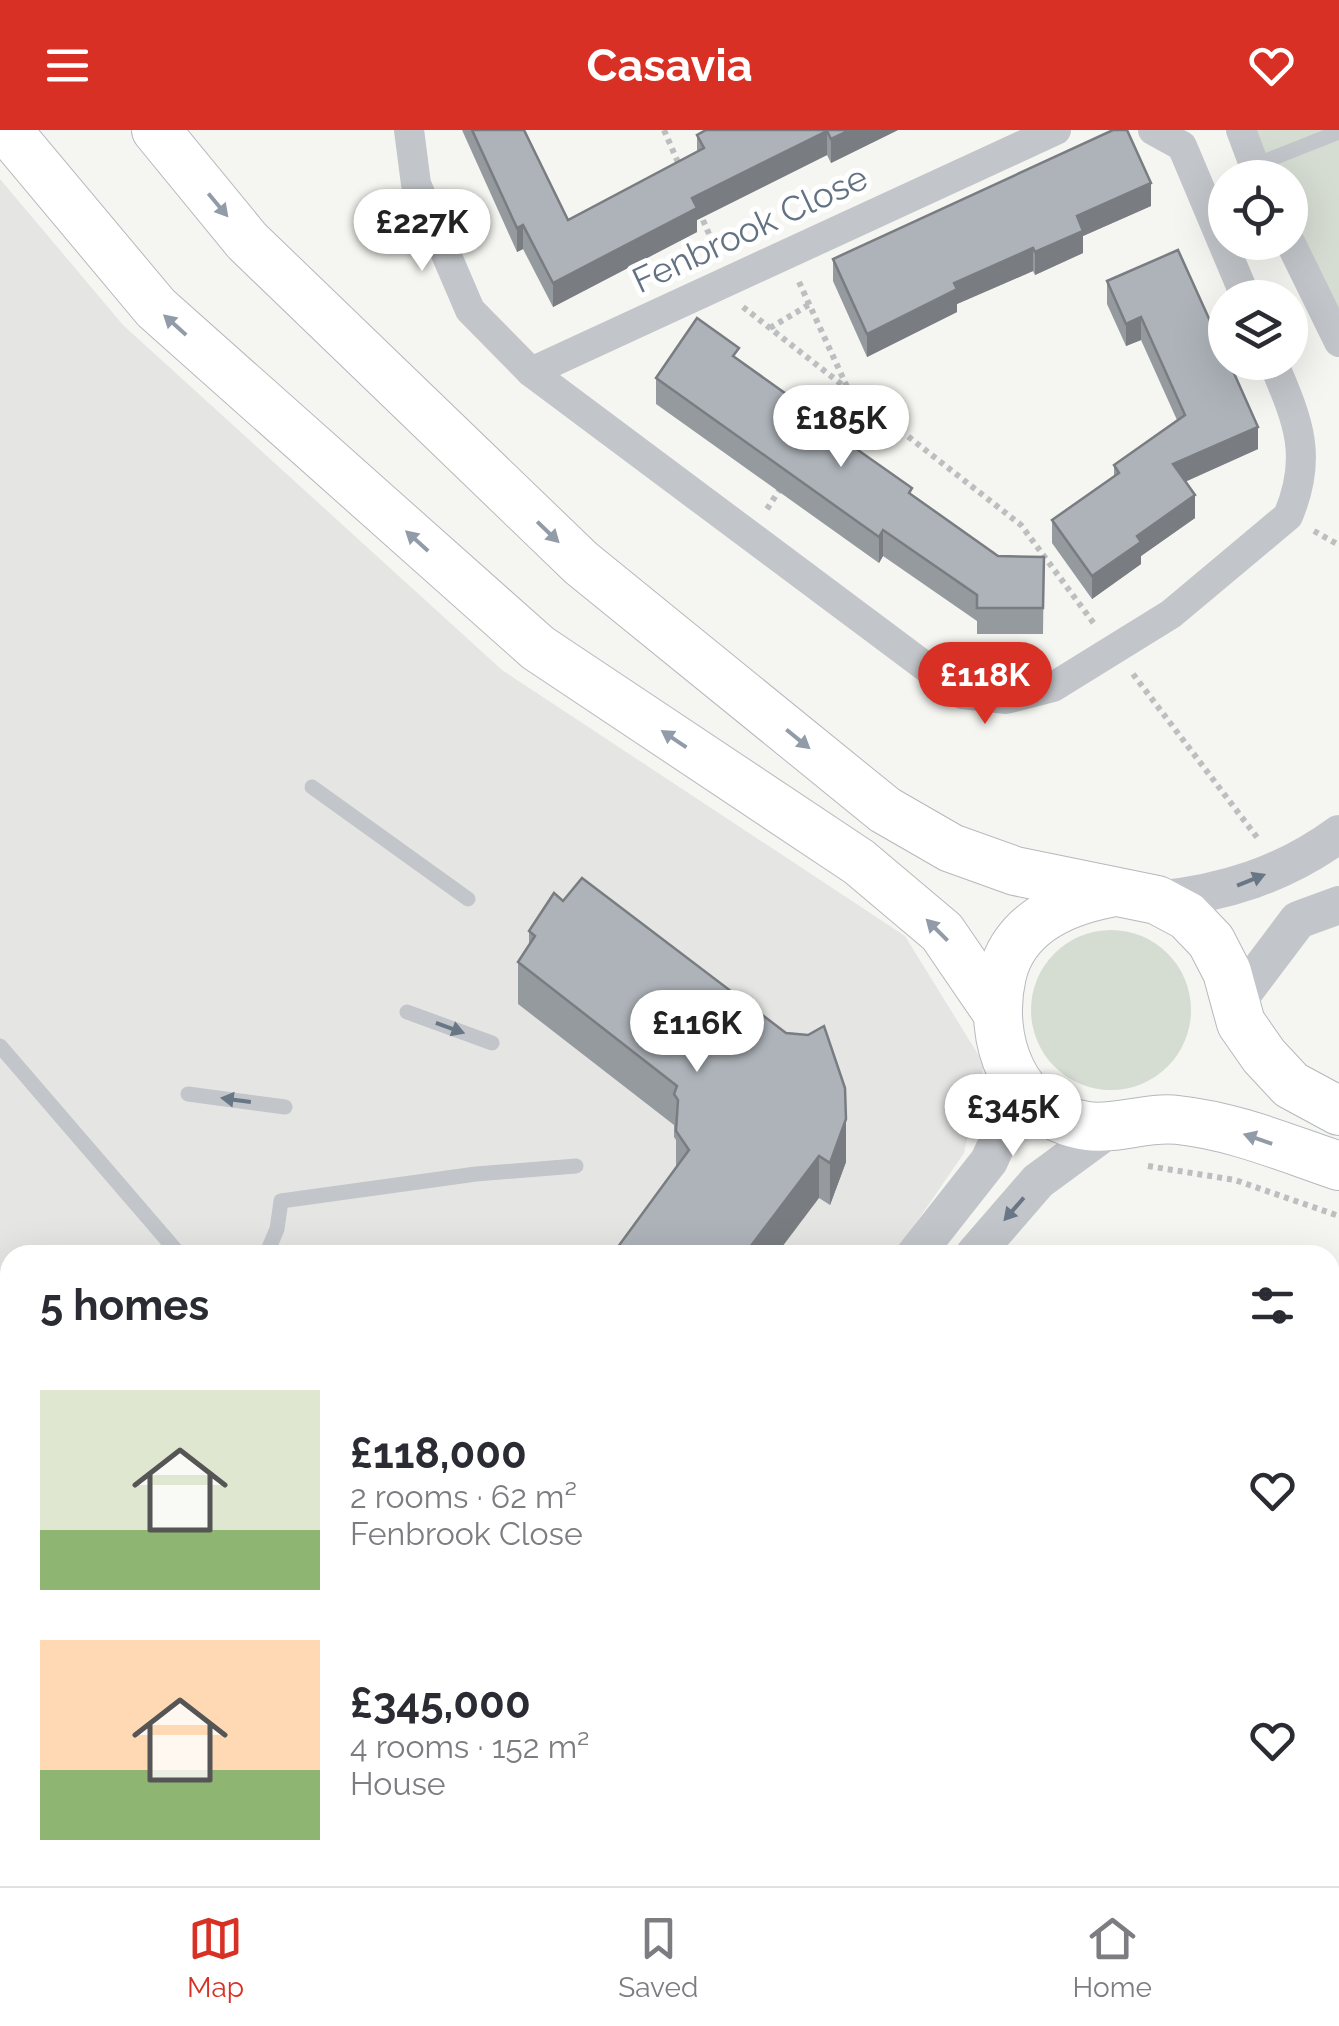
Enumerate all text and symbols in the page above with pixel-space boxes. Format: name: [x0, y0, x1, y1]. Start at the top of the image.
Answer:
icon: menu: [40, 38, 95, 93]
icon: heart: [1244, 38, 1299, 93]
text: Casavia: [587, 39, 752, 92]
street label: Fenbrook Close: [626, 156, 874, 301]
map controls: [1208, 160, 1308, 380]
button: locate: [1208, 160, 1308, 260]
pin: £227K: [352, 189, 492, 274]
one-way arrow: [206, 193, 228, 218]
text: £227K: [376, 203, 468, 240]
button: layers: [1208, 280, 1308, 380]
one-way arrow: [163, 314, 187, 337]
pin: £185K: [771, 385, 911, 470]
text: £185K: [795, 399, 887, 436]
one-way arrow: [536, 519, 560, 543]
one-way arrow: [405, 530, 430, 552]
pin: £118K: [915, 642, 1055, 727]
text: £118K: [940, 656, 1030, 693]
one-way arrow: [785, 728, 811, 750]
one-way arrow: [661, 731, 688, 749]
one-way arrow: [1236, 872, 1266, 887]
one-way arrow: [925, 918, 949, 942]
pin: £116K: [627, 990, 767, 1075]
text: £116K: [652, 1004, 742, 1041]
one-way arrow: [435, 1021, 465, 1036]
pin: £345K: [943, 1074, 1083, 1159]
text: £345K: [967, 1088, 1059, 1125]
one-way arrow: [220, 1092, 252, 1108]
one-way arrow: [1242, 1130, 1272, 1145]
one-way arrow: [1003, 1196, 1025, 1221]
icon: filters: [1245, 1278, 1300, 1333]
text: 5 homes: [40, 1281, 209, 1330]
text: £118,000: [350, 1429, 527, 1478]
icon: home: [120, 1430, 240, 1550]
icon: heart: [1245, 1463, 1300, 1518]
text: 2 rooms · 62 m²: [350, 1478, 577, 1515]
text: Fenbrook Close: [350, 1515, 583, 1552]
text: £345,000: [350, 1679, 531, 1728]
icon: home: [120, 1680, 240, 1800]
icon: heart: [1245, 1713, 1300, 1768]
text: 4 rooms · 152 m²: [350, 1728, 589, 1765]
text: House: [350, 1765, 446, 1802]
tab: Map: [187, 1911, 244, 2004]
tab: Saved: [618, 1911, 698, 2004]
tab: Home: [1073, 1911, 1152, 2004]

